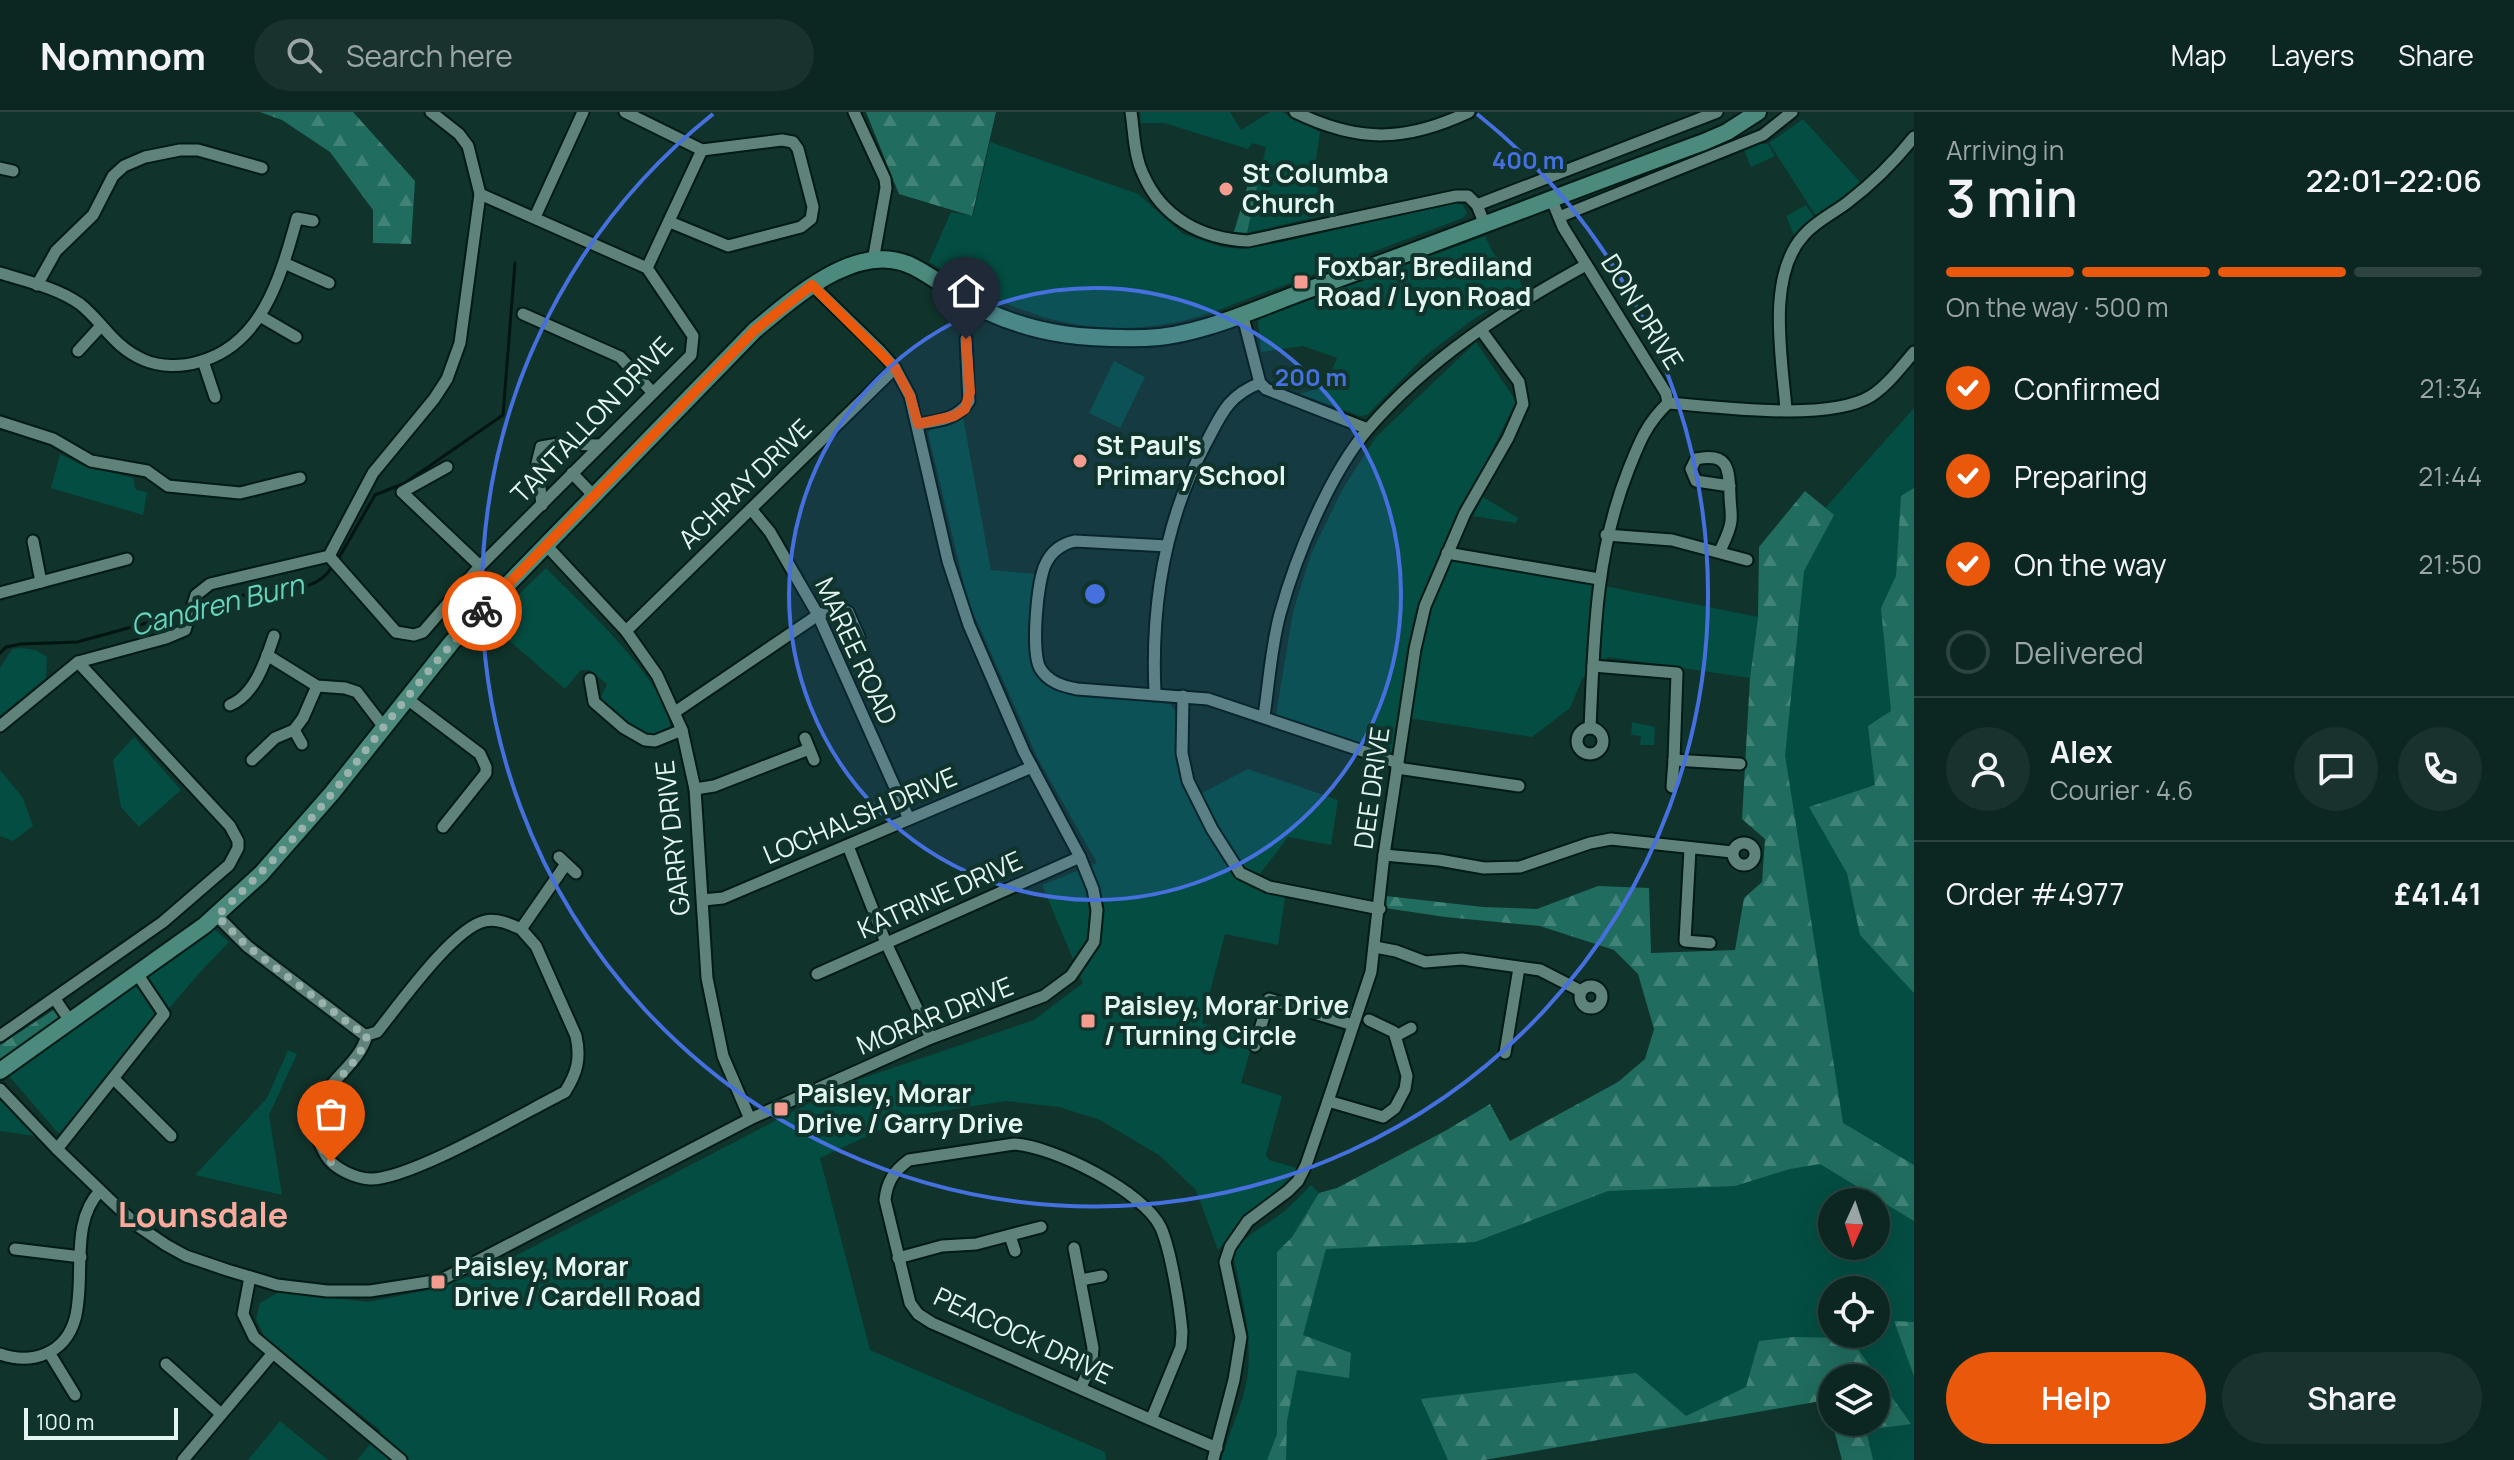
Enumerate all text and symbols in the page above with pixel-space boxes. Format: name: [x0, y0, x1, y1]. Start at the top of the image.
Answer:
search box: [254, 19, 814, 91]
text: Nomnom: [40, 29, 206, 81]
icon: search: [282, 33, 326, 77]
text: Search here: [346, 35, 513, 76]
text: Map: [2171, 36, 2227, 74]
text: Layers: [2271, 36, 2354, 74]
text: Share: [2398, 36, 2474, 74]
text: Arriving in: [1946, 132, 2064, 168]
text: 400 m: [1492, 143, 1564, 176]
place label: St Columba Church: [1242, 155, 1389, 221]
text: 22:01–22:06: [2306, 160, 2482, 201]
text: 3 min: [1946, 162, 2078, 233]
marker: St Columba Church: [1217, 180, 1235, 198]
street label: DON DRIVE: [1593, 247, 1692, 376]
place label: Foxbar, Brediland Road / Lyon Road: [1317, 248, 1532, 314]
pin: [932, 257, 1000, 339]
icon: home: [944, 269, 988, 313]
marker: Foxbar, Brediland Road / Lyon Road: [1292, 273, 1310, 291]
text: On the way · 500 m: [1946, 289, 2169, 325]
street label: TANTALLON DRIVE: [502, 328, 680, 511]
text: 200 m: [1275, 360, 1347, 393]
icon: check: [1946, 366, 1990, 410]
text: Confirmed: [2014, 368, 2161, 409]
text: 21:34: [2420, 370, 2482, 406]
street label: ACHRAY DRIVE: [670, 410, 819, 556]
place label: St Paul's Primary School: [1096, 427, 1286, 493]
marker: St Paul's Primary School: [1071, 452, 1089, 470]
icon: check: [1946, 454, 1990, 498]
text: Preparing: [2014, 456, 2148, 497]
text: 21:44: [2418, 458, 2482, 494]
icon: check: [1946, 542, 1990, 586]
text: On the way: [2014, 544, 2167, 585]
text: 21:50: [2418, 546, 2482, 582]
water label: Candren Burn: [126, 564, 309, 644]
courier: [442, 571, 522, 651]
street label: MAREE ROAD: [807, 571, 907, 730]
centre of rings: [1081, 580, 1109, 608]
icon: bike: [460, 589, 504, 633]
text: Delivered: [2014, 632, 2144, 673]
street label: DEE DRIVE: [1345, 725, 1397, 851]
button: person: [1946, 727, 2030, 811]
button: chat: [2294, 727, 2378, 811]
button: phone: [2398, 727, 2482, 811]
text: Alex: [2050, 731, 2113, 772]
street label: LOCHALSH DRIVE: [757, 758, 962, 872]
street label: GARRY DRIVE: [646, 759, 698, 917]
text: Courier · 4.6: [2050, 772, 2193, 808]
street label: KATRINE DRIVE: [852, 842, 1028, 946]
text: Order #4977: [1946, 873, 2124, 914]
text: £41.41: [2394, 873, 2482, 914]
street label: MORAR DRIVE: [851, 967, 1018, 1063]
place label: Paisley, Morar Drive / Turning Circle: [1104, 987, 1349, 1053]
marker: Paisley, Morar Drive / Turning Circle: [1079, 1012, 1097, 1030]
place label: Paisley, Morar Drive / Garry Drive: [797, 1075, 1024, 1141]
pin: [297, 1080, 365, 1162]
icon: bag: [309, 1092, 353, 1136]
marker: Paisley, Morar Drive / Garry Drive: [772, 1100, 790, 1118]
north arrow: [1818, 1188, 1890, 1260]
map controls: [1818, 1188, 1890, 1436]
district label: Lounsdale: [118, 1191, 288, 1237]
place label: Paisley, Morar Drive / Cardell Road: [454, 1248, 701, 1314]
marker: Paisley, Morar Drive / Cardell Road: [429, 1273, 447, 1291]
button: locate: [1818, 1276, 1890, 1348]
street label: PEACOCK DRIVE: [928, 1278, 1119, 1392]
button: Help: [1946, 1352, 2206, 1444]
button: Share: [2222, 1352, 2482, 1444]
button: layers: [1818, 1364, 1890, 1436]
scale bar: [24, 1404, 178, 1440]
text: 100 m: [36, 1407, 94, 1437]

